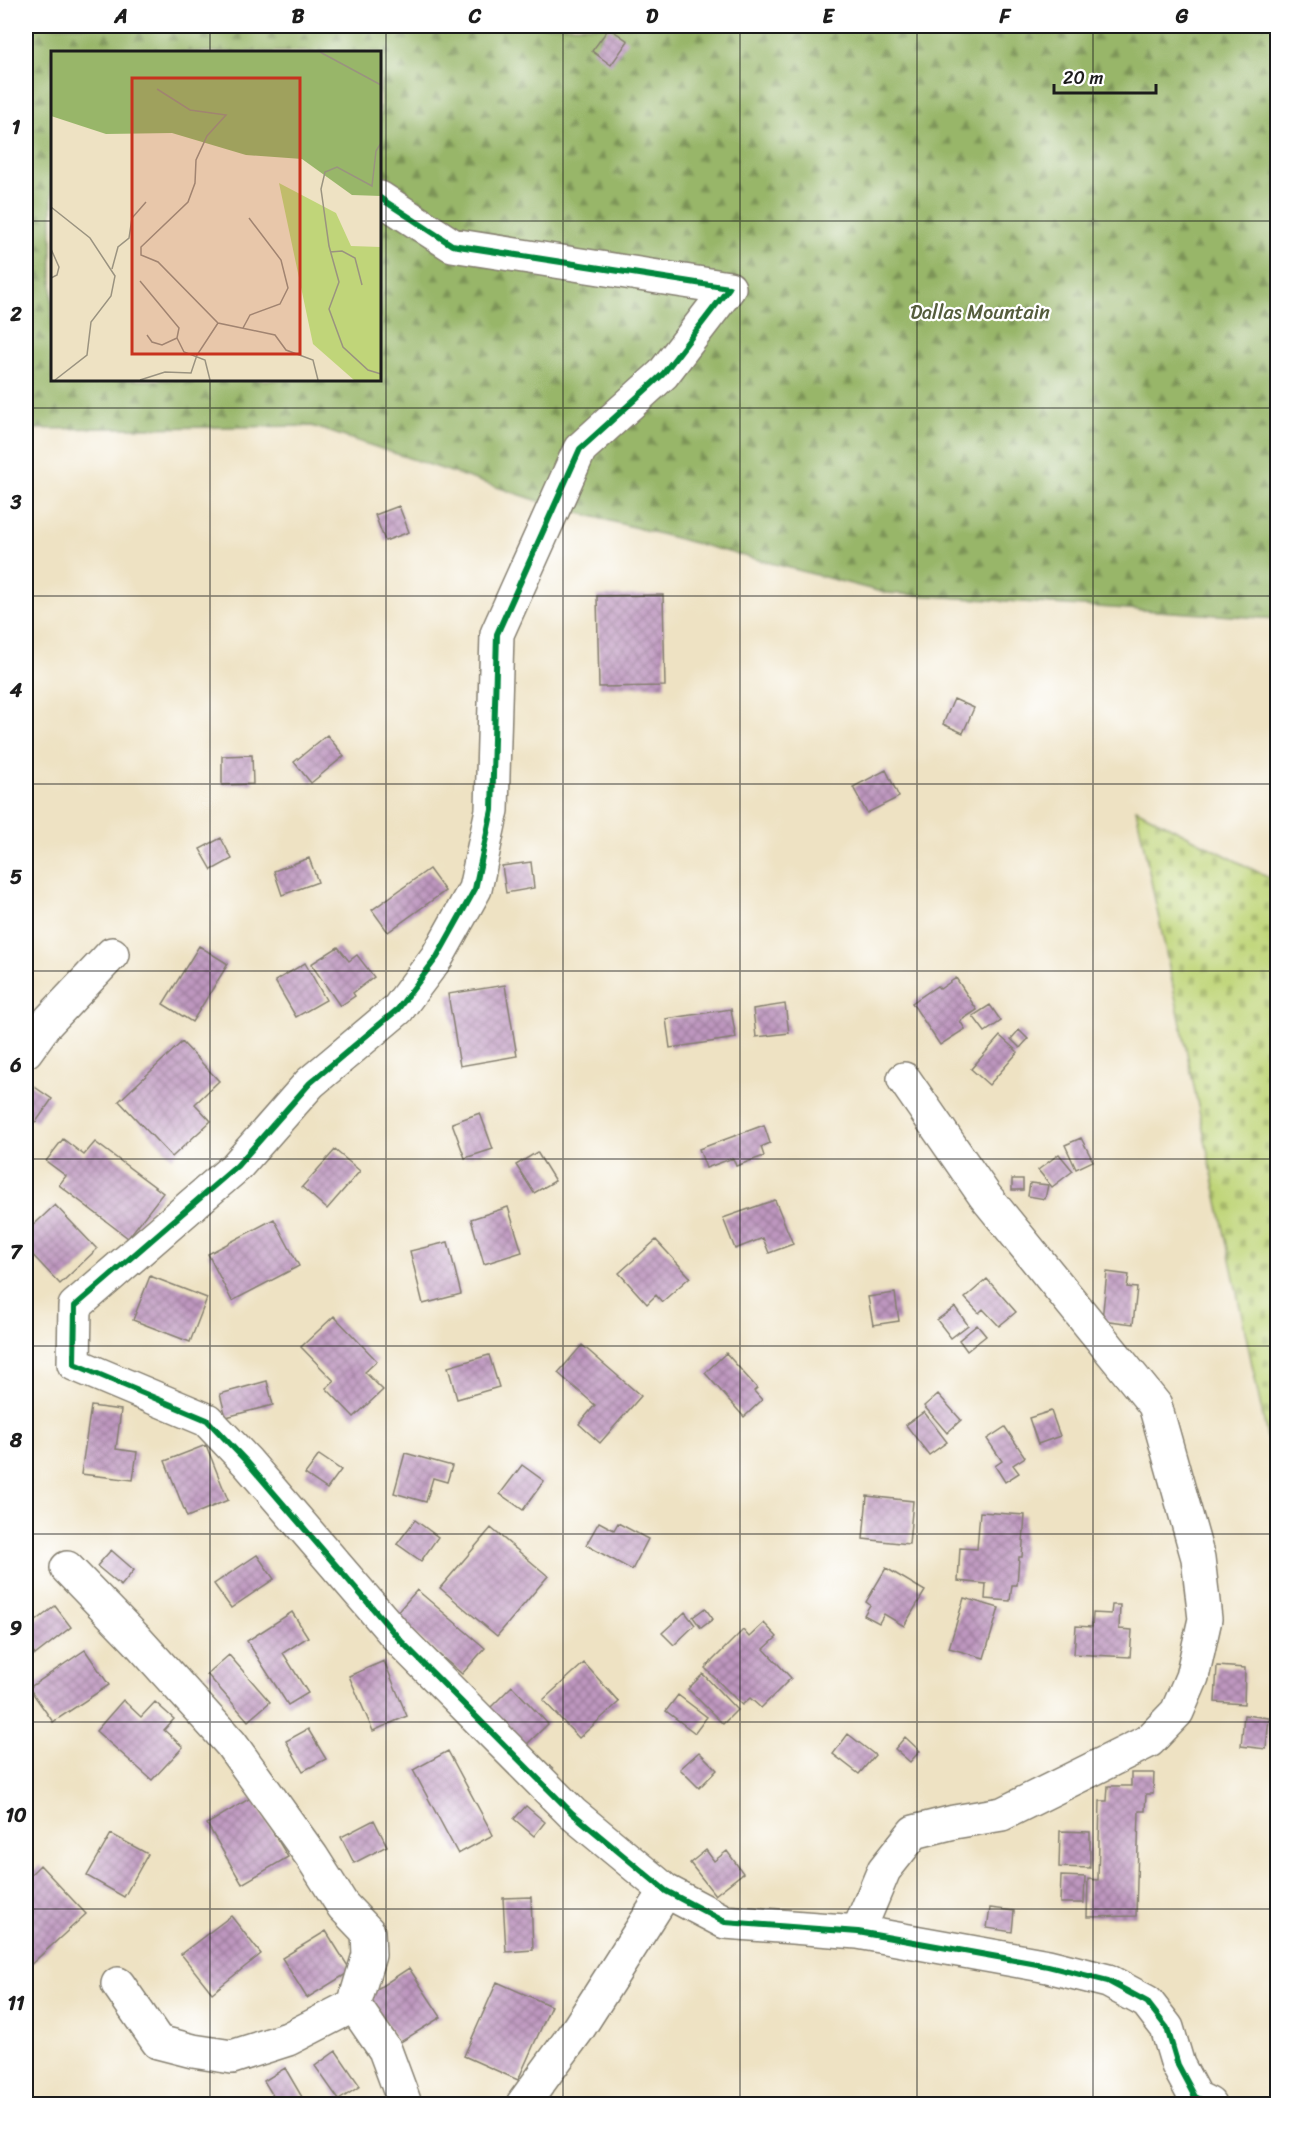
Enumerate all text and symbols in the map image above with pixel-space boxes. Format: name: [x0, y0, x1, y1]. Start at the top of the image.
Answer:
text: A: [113, 0, 128, 34]
text: B: [292, 0, 305, 34]
text: C: [468, 0, 482, 34]
text: D: [646, 0, 659, 34]
text: E: [822, 0, 835, 34]
text: F: [999, 0, 1012, 34]
text: G: [1175, 0, 1189, 34]
inset map: [51, 51, 381, 381]
scale bar: [1054, 57, 1156, 95]
text: 20 m: [1063, 62, 1103, 94]
text: 1: [12, 110, 21, 145]
park label: Dallas Mountain: [910, 295, 1050, 330]
text: 2: [9, 297, 22, 332]
text: 3: [10, 485, 22, 520]
text: 4: [9, 673, 23, 708]
text: 5: [10, 860, 22, 895]
text: 6: [9, 1048, 22, 1083]
text: 7: [10, 1235, 23, 1270]
text: 8: [9, 1423, 23, 1458]
text: 9: [10, 1611, 22, 1646]
text: 10: [5, 1798, 27, 1833]
text: 11: [7, 1986, 25, 2021]

